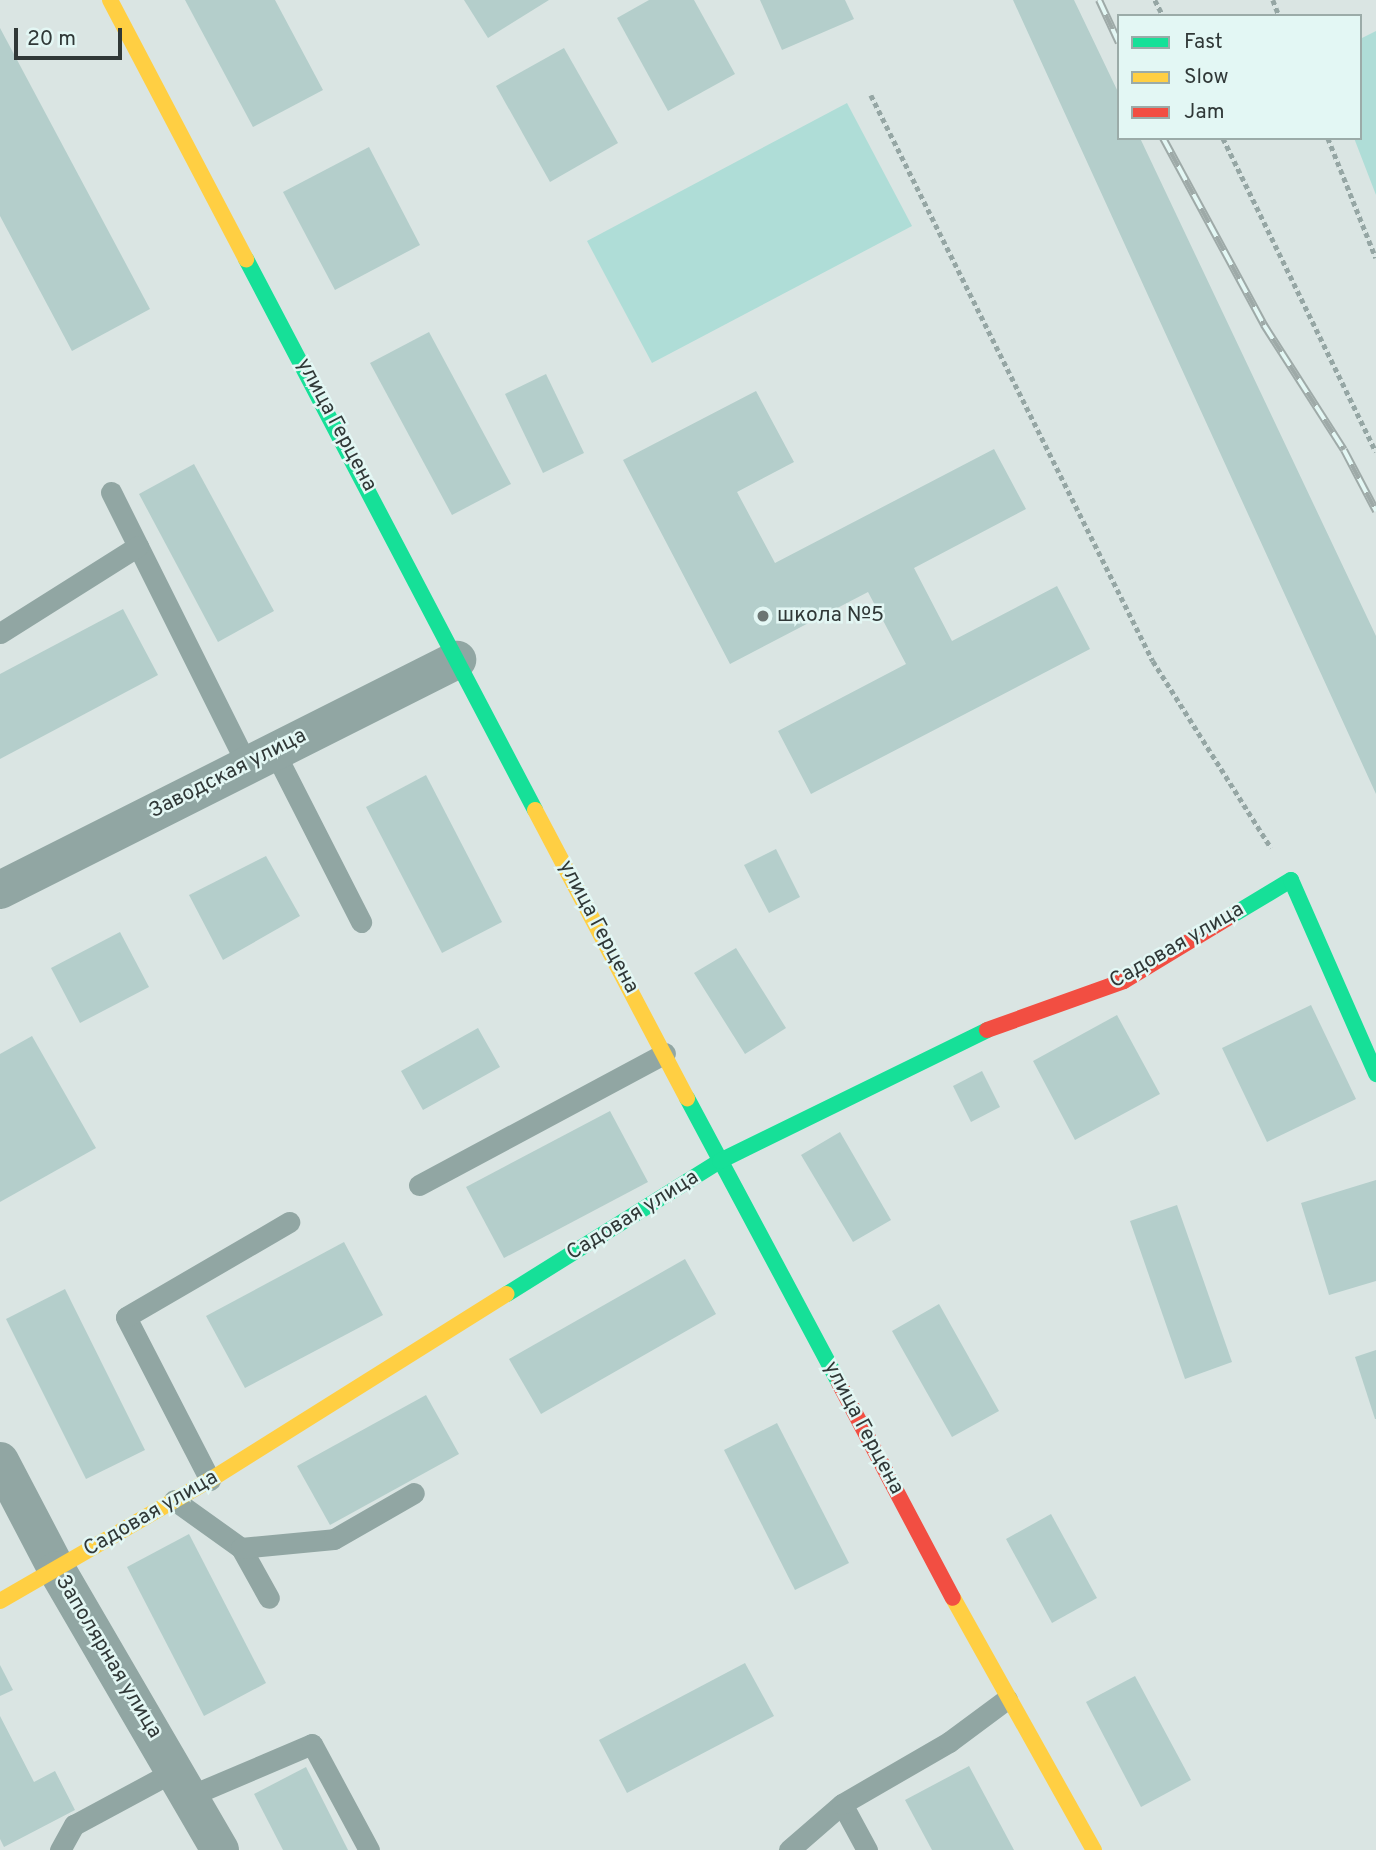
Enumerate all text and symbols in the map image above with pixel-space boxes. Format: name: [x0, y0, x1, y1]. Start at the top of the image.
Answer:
scale bar: [18, 14, 126, 58]
legend: [1117, 14, 1362, 140]
text: 20 m: [27, 26, 76, 53]
text: Fast: [1184, 29, 1223, 56]
text: Slow: [1184, 64, 1229, 91]
text: Jam: [1184, 99, 1225, 126]
street label: улица Герцена: [290, 354, 382, 496]
place label: школа №5: [777, 603, 884, 629]
marker: школа №5: [755, 608, 771, 624]
street label: Заводская улица: [145, 724, 311, 824]
street label: улица Герцена: [552, 856, 644, 998]
street label: Садовая улица: [1105, 897, 1249, 995]
street label: Садовая улица: [562, 1165, 704, 1267]
street label: улица Герцена: [817, 1357, 909, 1499]
street label: Садовая улица: [79, 1465, 223, 1563]
street label: Заполярная улица: [49, 1571, 167, 1743]

